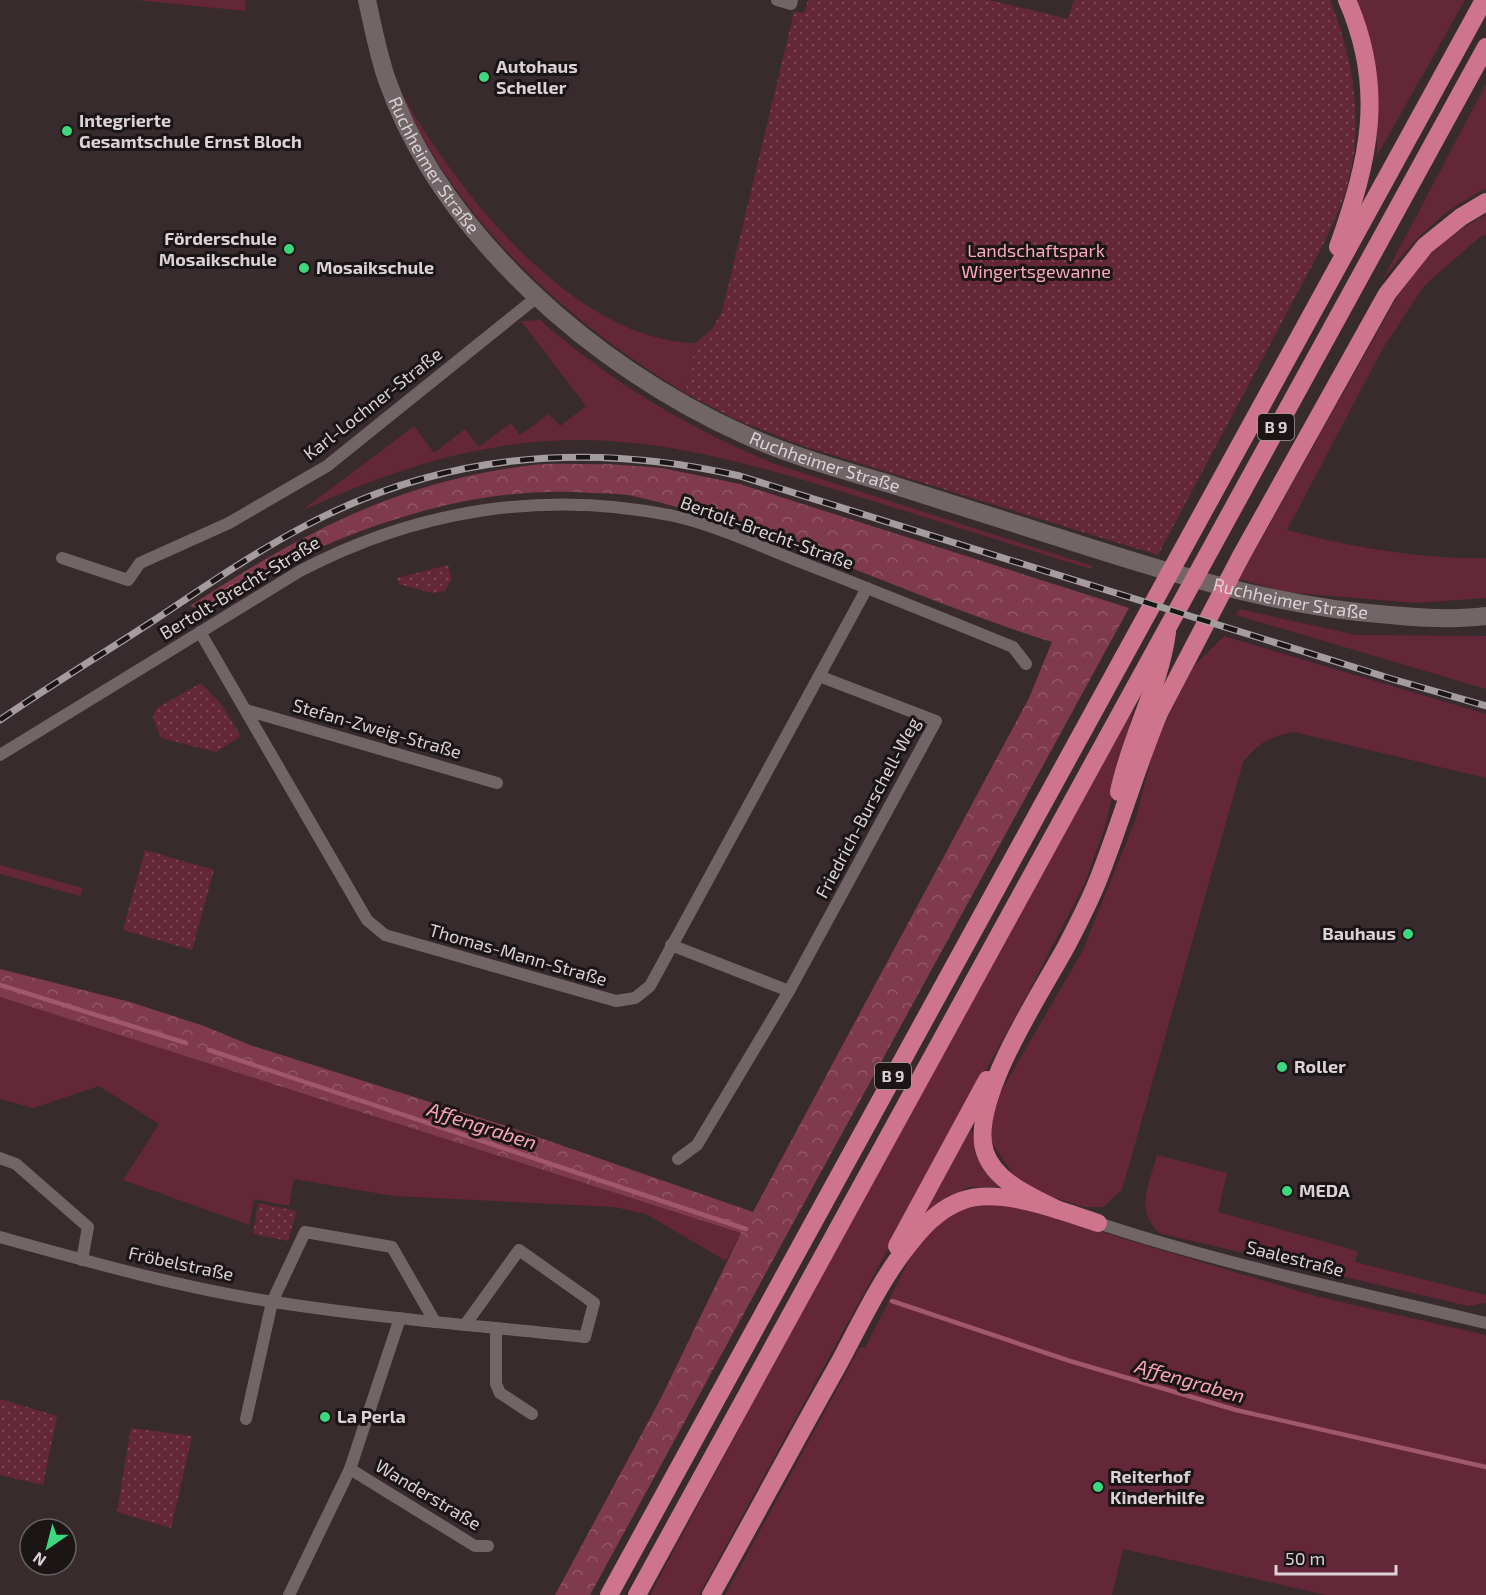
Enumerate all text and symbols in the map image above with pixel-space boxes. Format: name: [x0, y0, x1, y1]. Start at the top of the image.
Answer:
place label: Autohaus Scheller: [496, 55, 578, 98]
marker: Autohaus Scheller: [477, 70, 491, 84]
street label: Ruchheimer Straße: [384, 93, 484, 238]
place label: Integrierte Gesamtschule Ernst Bloch: [79, 109, 302, 152]
marker: Integrierte Gesamtschule Ernst Bloch: [60, 124, 74, 138]
place label: Förderschule Mosaikschule: [159, 227, 277, 270]
park label: Landschaftspark Wingertsgewanne: [961, 239, 1111, 282]
marker: Förderschule Mosaikschule: [282, 242, 296, 256]
place label: Mosaikschule: [316, 256, 434, 278]
marker: Mosaikschule: [297, 261, 311, 275]
street label: Karl-Lochner-Straße: [299, 342, 446, 464]
road number: B 9: [1258, 414, 1294, 440]
street label: Ruchheimer Straße: [746, 426, 903, 497]
street label: Bertolt-Brecht-Straße: [678, 490, 857, 574]
street label: Bertolt-Brecht-Straße: [155, 531, 323, 644]
street label: Ruchheimer Straße: [1211, 573, 1369, 623]
street label: Stefan-Zweig-Straße: [290, 693, 464, 763]
street label: Friedrich-Burschell-Weg: [810, 713, 924, 902]
street label: Thomas-Mann-Straße: [427, 918, 610, 990]
place label: Bauhaus: [1322, 922, 1396, 944]
marker: Bauhaus: [1401, 927, 1415, 941]
place label: Roller: [1294, 1055, 1346, 1077]
marker: Roller: [1275, 1060, 1289, 1074]
road number: B 9: [875, 1063, 911, 1089]
water label: Affengraben: [424, 1096, 540, 1154]
place label: MEDA: [1299, 1179, 1350, 1201]
marker: MEDA: [1280, 1184, 1294, 1198]
street label: Saalestraße: [1244, 1235, 1346, 1281]
street label: Fröbelstraße: [127, 1241, 236, 1285]
water label: Affengraben: [1132, 1353, 1248, 1407]
place label: La Perla: [337, 1405, 406, 1427]
marker: La Perla: [318, 1410, 332, 1424]
street label: Wanderstraße: [372, 1454, 485, 1534]
place label: Reiterhof Kinderhilfe: [1110, 1465, 1205, 1508]
marker: Reiterhof Kinderhilfe: [1091, 1480, 1105, 1494]
north arrow: [18, 1517, 78, 1577]
scale bar: [1276, 1538, 1396, 1576]
text: 50 m: [1285, 1547, 1325, 1569]
text: N: [29, 1549, 49, 1571]

